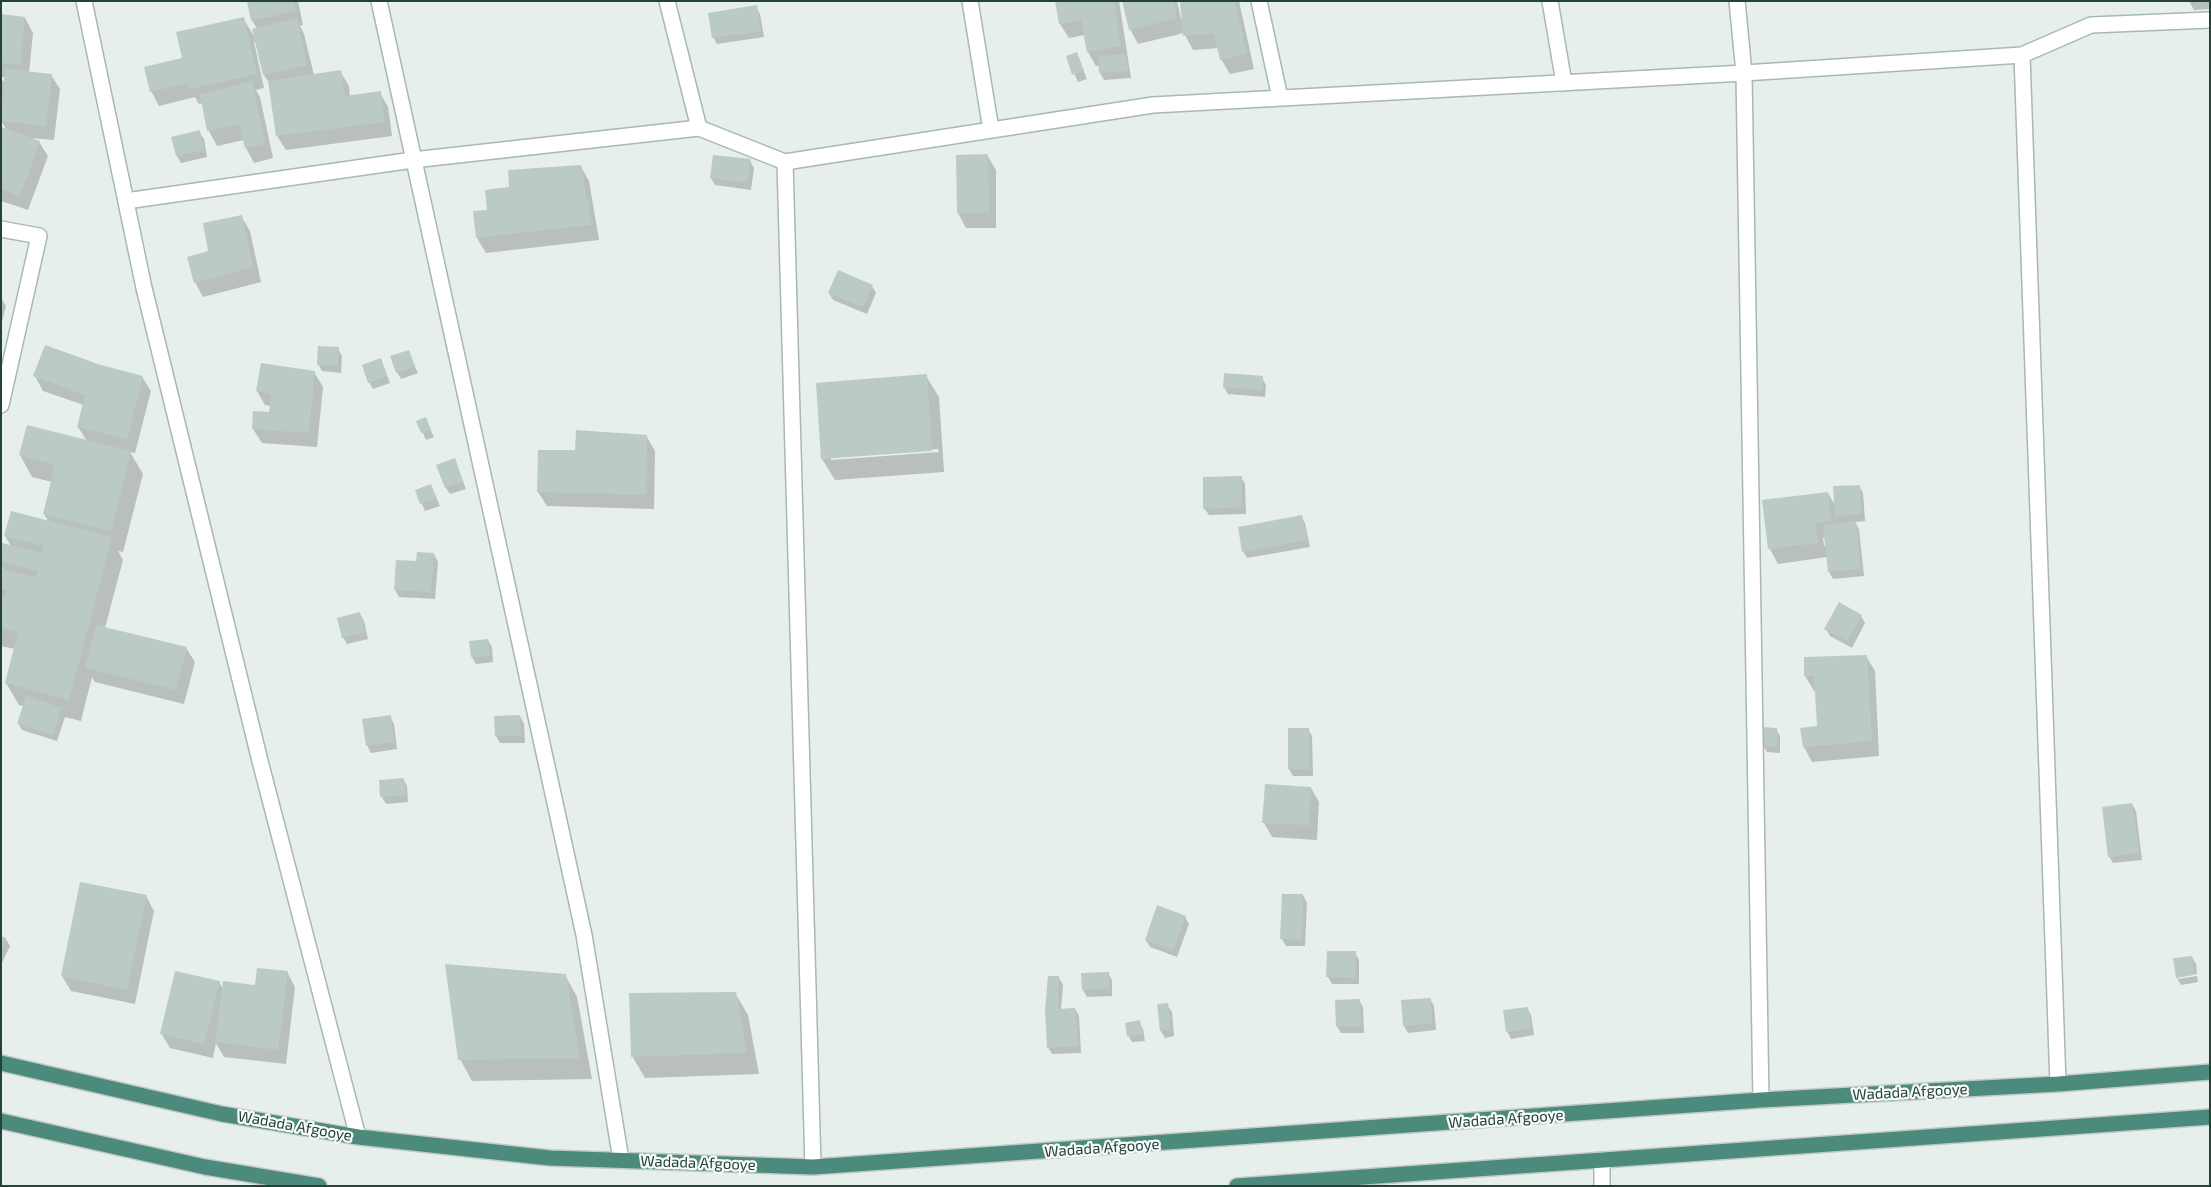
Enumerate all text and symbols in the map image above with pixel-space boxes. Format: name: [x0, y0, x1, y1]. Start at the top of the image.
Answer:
street label: Wadada Afgooye: [1852, 1080, 1968, 1104]
street label: Wadada Afgooye: [1448, 1106, 1564, 1132]
street label: Wadada Afgooye: [237, 1107, 353, 1145]
street label: Wadada Afgooye: [1044, 1135, 1160, 1161]
street label: Wadada Afgooye: [640, 1152, 756, 1174]

